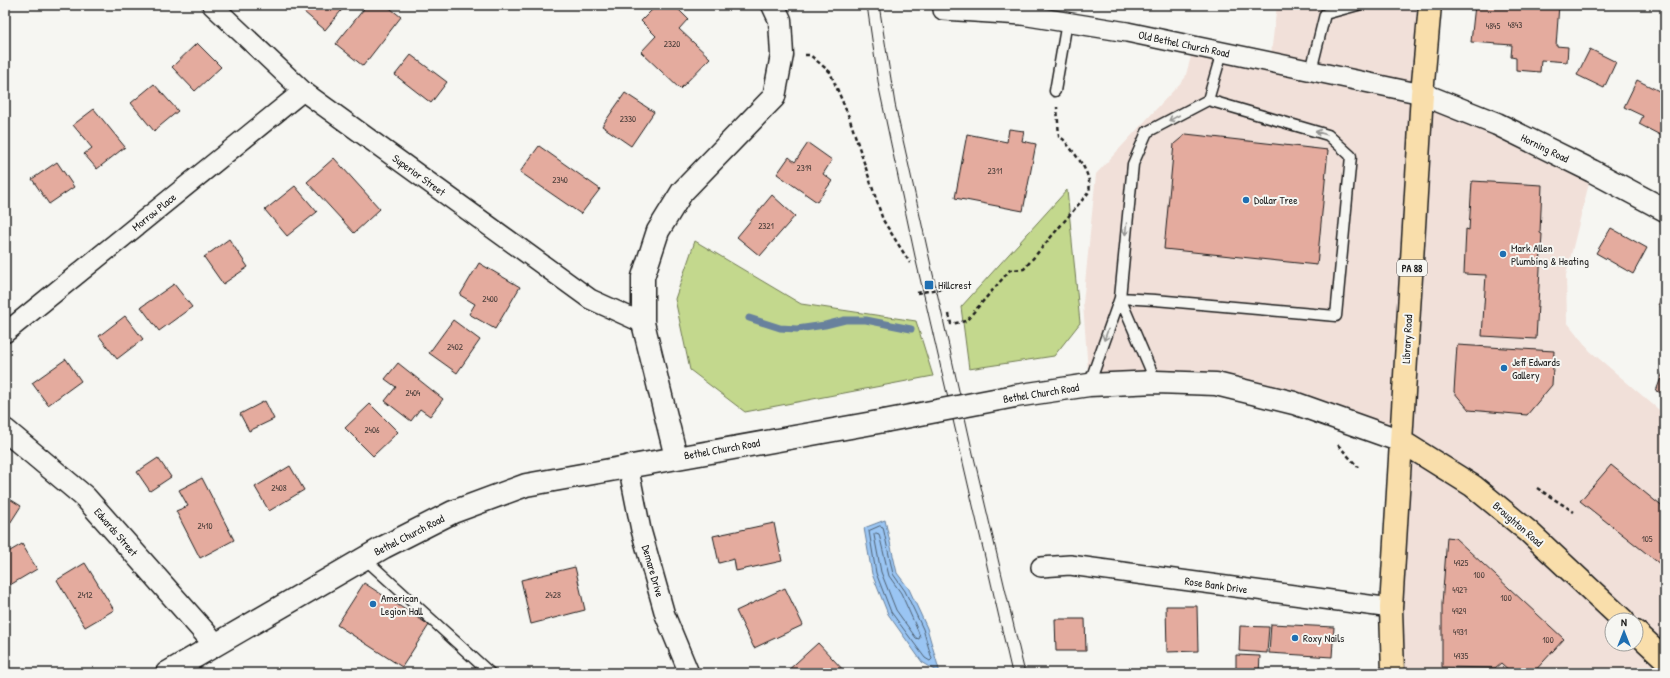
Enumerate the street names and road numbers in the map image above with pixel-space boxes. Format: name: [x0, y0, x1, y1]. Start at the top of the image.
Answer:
street label: Old Bethel Church Road: [1137, 28, 1232, 61]
street label: Horning Road: [1519, 130, 1572, 166]
street label: Superior Street: [390, 151, 448, 199]
street label: Morrow Place: [129, 190, 179, 234]
road number: PA 88: [1397, 260, 1427, 276]
street label: Library Road: [1399, 313, 1415, 364]
street label: Bethel Church Road: [1002, 380, 1081, 406]
street label: Bethel Church Road: [683, 435, 762, 463]
street label: Broughton Road: [1490, 498, 1546, 550]
street label: Edwards Street: [91, 505, 141, 559]
street label: Bethel Church Road: [372, 511, 447, 559]
street label: Demare Drive: [639, 543, 667, 599]
street label: Rose Bank Drive: [1184, 574, 1249, 596]

